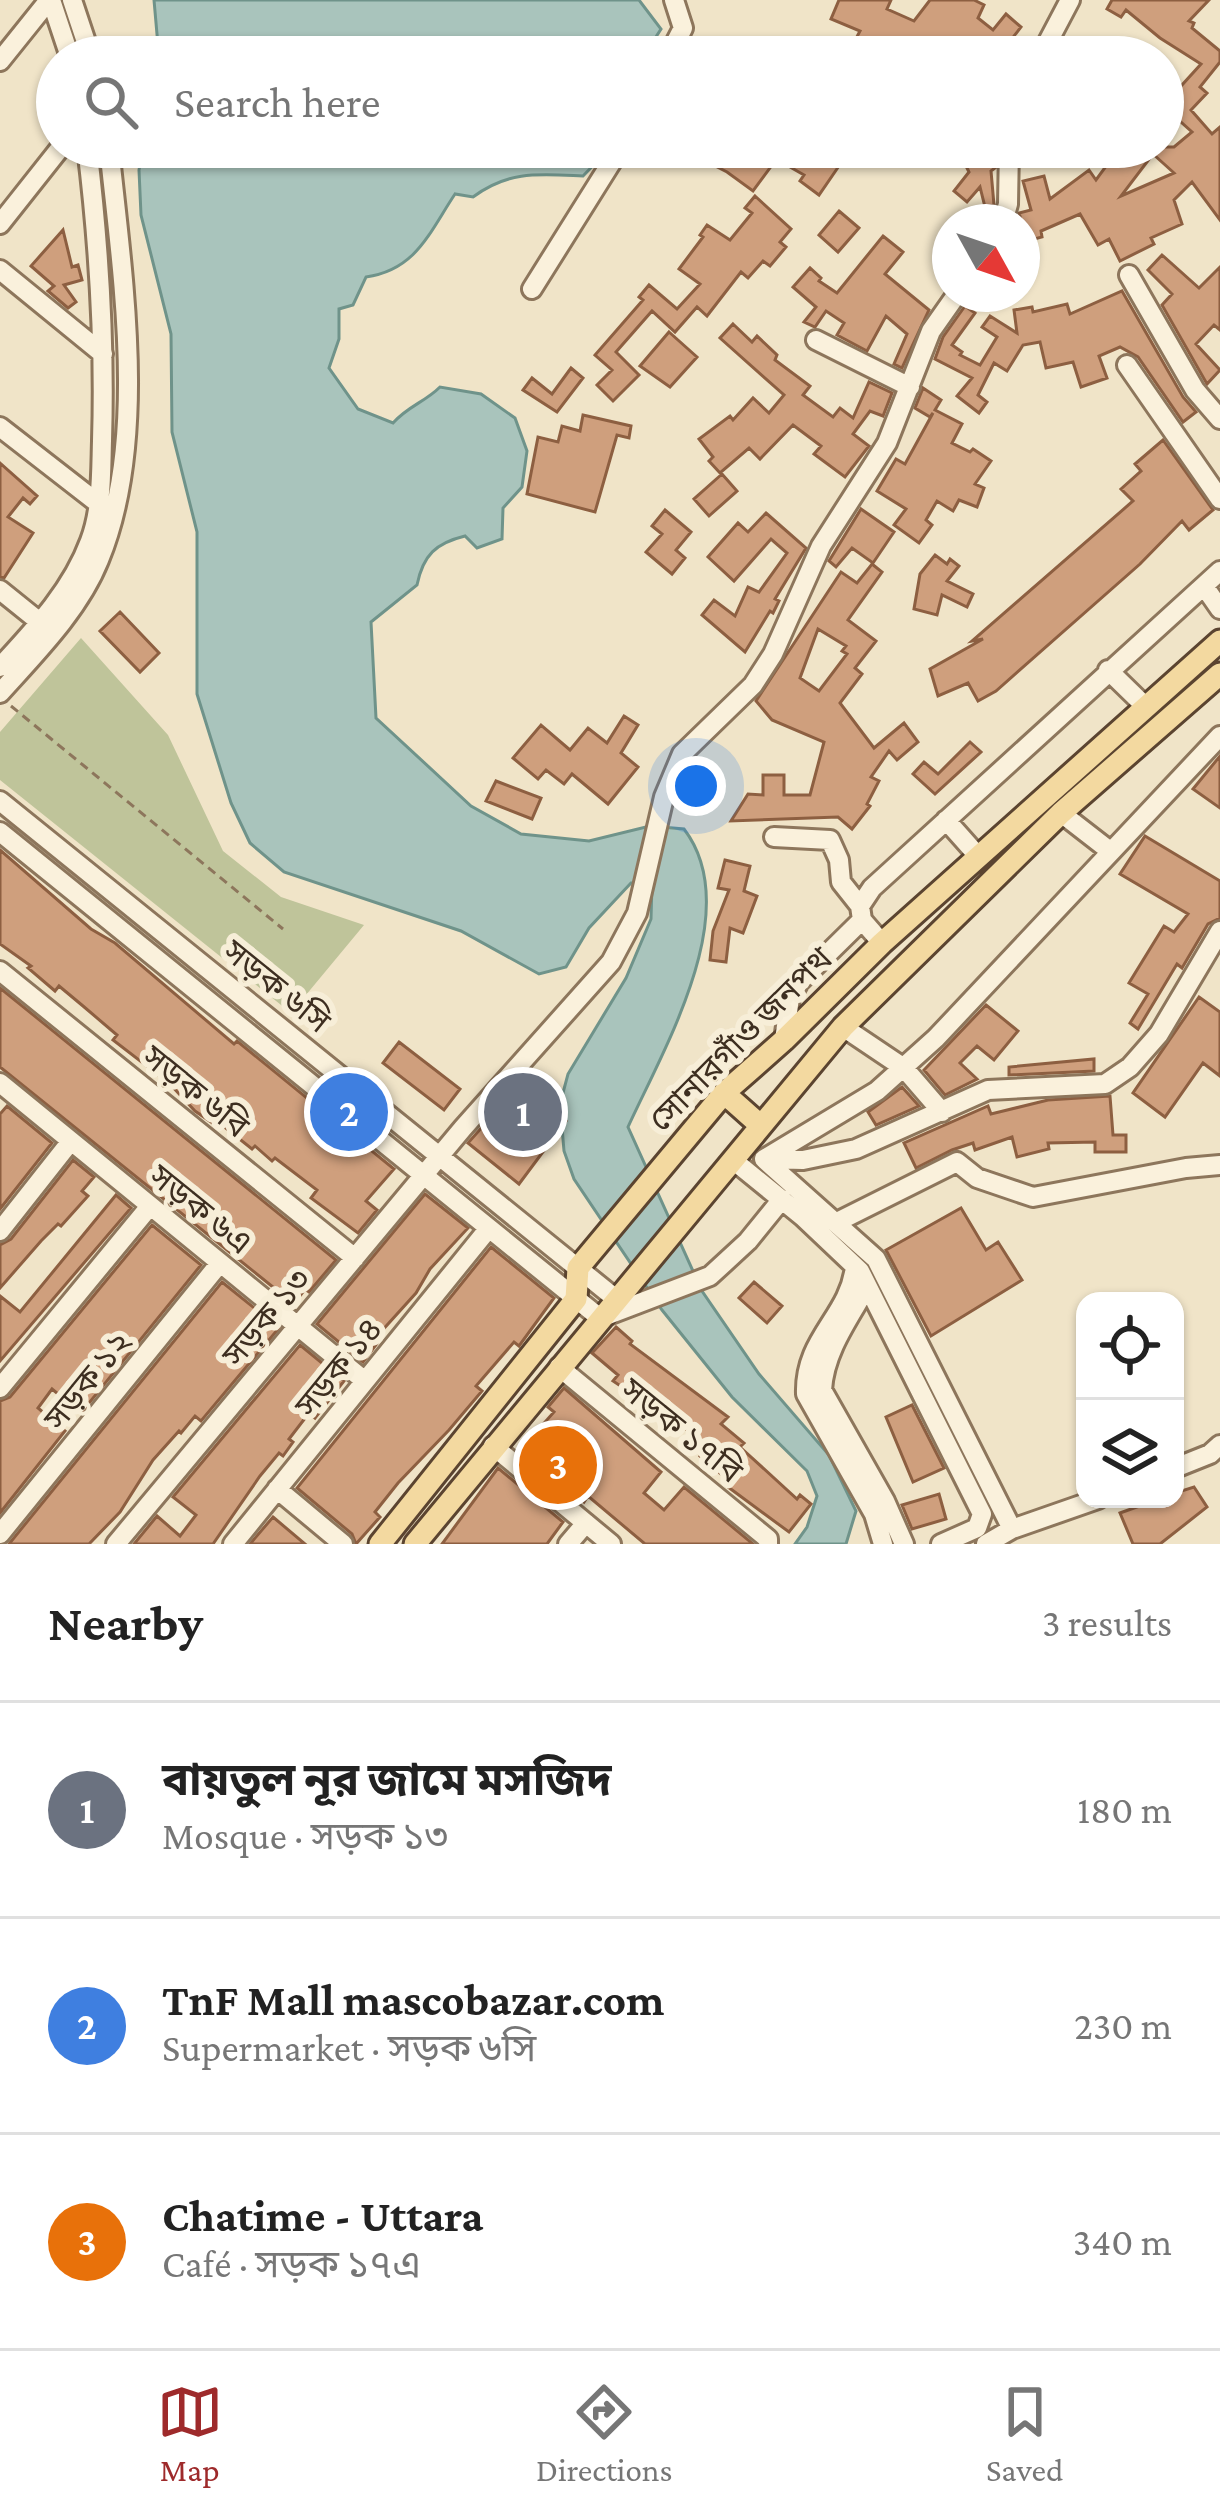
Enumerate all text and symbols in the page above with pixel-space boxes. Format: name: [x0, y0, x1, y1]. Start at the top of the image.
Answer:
search box: [36, 36, 1184, 168]
icon: search: [78, 69, 144, 135]
text: Search here: [174, 77, 381, 127]
north arrow: [932, 204, 1040, 312]
your location: [666, 756, 726, 816]
street label: সড়ক ৬সি: [216, 931, 338, 1040]
street label: সোনারগাঁও জনপথ: [641, 939, 840, 1138]
street label: সড়ক ৬বি: [135, 1036, 257, 1145]
pin: 2: [310, 1067, 388, 1157]
pin: 1: [484, 1067, 562, 1157]
street label: সড়ক ৬এ: [142, 1156, 259, 1261]
street label: সড়ক ১৩: [214, 1261, 317, 1374]
map controls: [1076, 1292, 1184, 1508]
button: locate: [1076, 1292, 1184, 1400]
street label: সড়ক ১৪: [287, 1310, 389, 1424]
street label: সড়ক ১২: [36, 1323, 138, 1437]
street label: সড়ক ১৭বি: [613, 1369, 751, 1490]
button: layers: [1076, 1400, 1184, 1508]
pin: 3: [519, 1420, 597, 1510]
text: Nearby: [48, 1594, 203, 1651]
text: 3 results: [1042, 1601, 1172, 1644]
text: বায়তুল নূর জামে মসজিদ: [162, 1755, 612, 1805]
text: 1: [80, 1788, 94, 1831]
text: 180 m: [1077, 1788, 1172, 1831]
text: Mosque · সড়ক ১৩: [162, 1814, 448, 1857]
text: TnF Mall mascobazar.com: [162, 1975, 664, 2025]
text: 2: [77, 2004, 97, 2047]
text: 230 m: [1074, 2004, 1172, 2047]
text: Supermarket · সড়ক ৬সি: [162, 2026, 536, 2069]
text: Chatime - Uttara: [162, 2191, 483, 2241]
text: 3: [77, 2220, 97, 2263]
text: 340 m: [1073, 2220, 1172, 2263]
text: Café · সড়ক ১৭এ: [162, 2242, 421, 2285]
tab: Map: [157, 2379, 223, 2488]
tab: Directions: [536, 2379, 673, 2488]
tab: Saved: [986, 2379, 1063, 2488]

